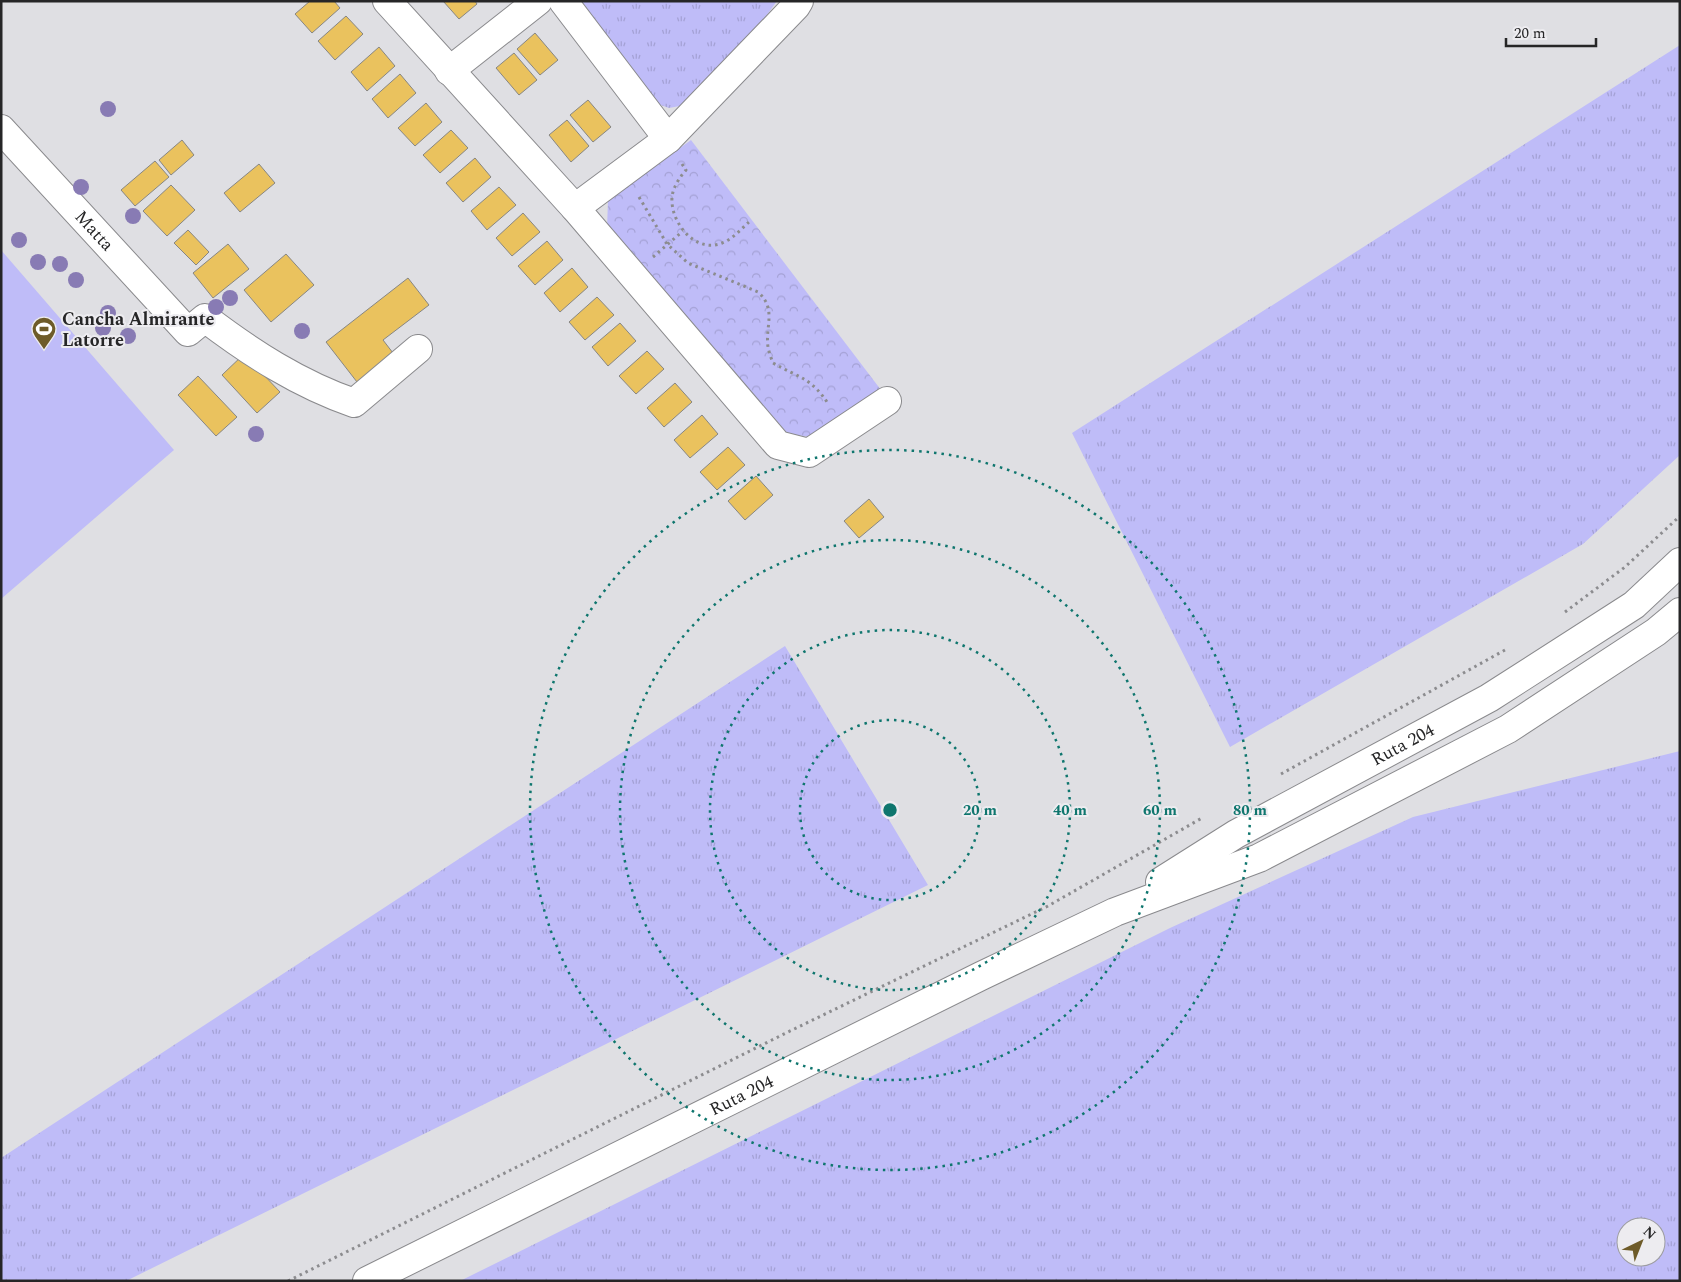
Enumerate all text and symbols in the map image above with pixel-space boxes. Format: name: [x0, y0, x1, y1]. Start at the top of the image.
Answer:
scale bar: [1506, 15, 1596, 47]
text: 20 m: [1514, 22, 1546, 45]
street label: Matta: [68, 204, 120, 258]
place label: Cancha Almirante Latorre: [62, 306, 215, 354]
sports icon: Cancha Almirante Latorre: [31, 316, 57, 350]
street label: Ruta 204: [1366, 717, 1439, 773]
text: 20 m: [963, 799, 998, 822]
text: 40 m: [1053, 799, 1088, 822]
text: 60 m: [1143, 799, 1178, 822]
text: 80 m: [1233, 799, 1268, 822]
centre of rings: [881, 801, 899, 819]
street label: Ruta 204: [705, 1068, 778, 1123]
north arrow: [1616, 1217, 1666, 1267]
text: N: [1638, 1221, 1661, 1244]

